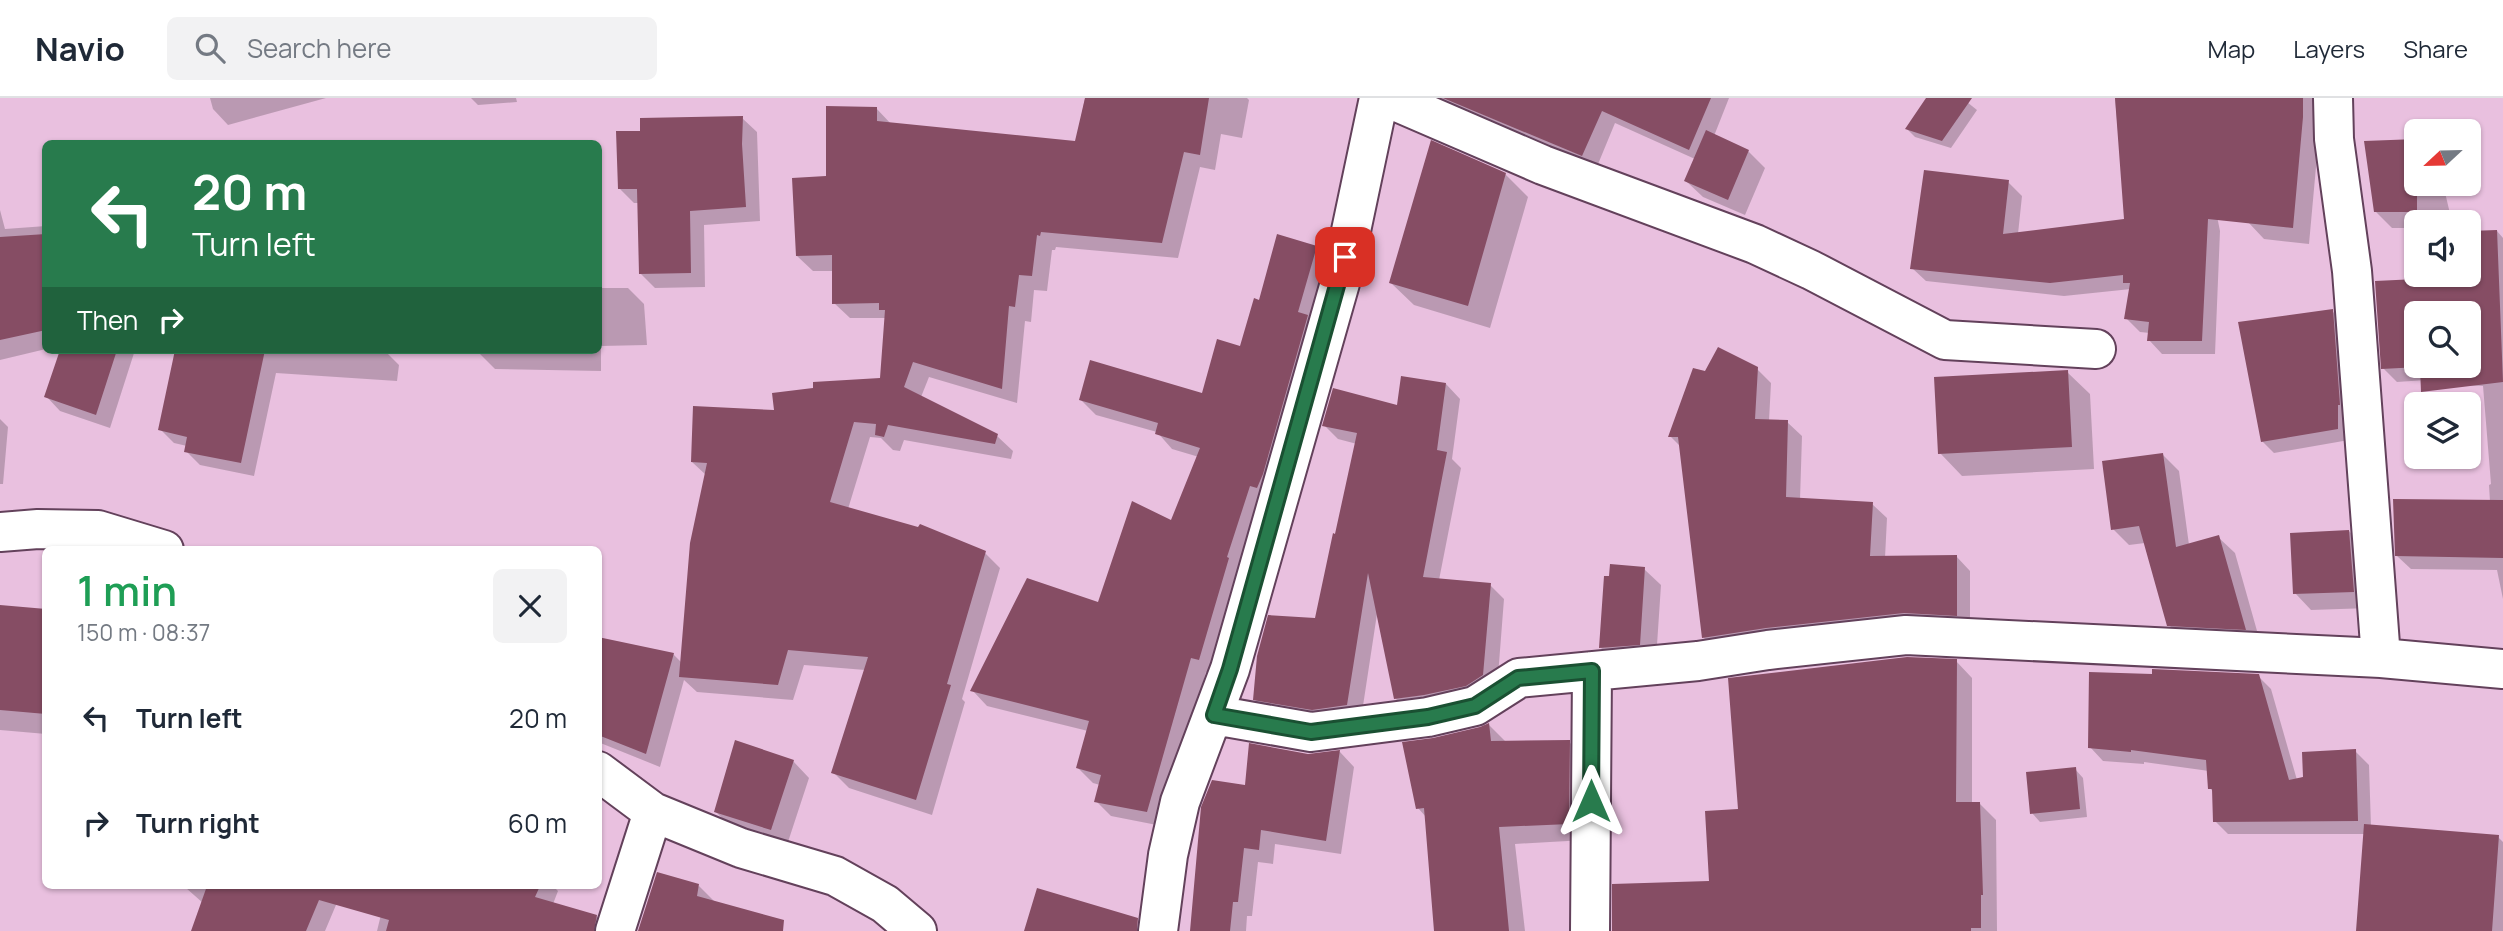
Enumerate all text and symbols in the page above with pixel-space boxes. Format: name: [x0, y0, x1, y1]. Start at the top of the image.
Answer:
search box: [167, 17, 657, 80]
text: Navio: [35, 26, 125, 71]
icon: search: [191, 29, 229, 67]
text: Search here: [247, 30, 391, 66]
text: Map: [2208, 32, 2255, 65]
text: Layers: [2293, 32, 2365, 65]
text: Share: [2403, 32, 2468, 65]
north arrow: [2404, 119, 2482, 196]
map controls: [2404, 119, 2481, 469]
text: 20 m: [192, 158, 307, 225]
icon: left: [77, 168, 168, 259]
button: sound: [2404, 210, 2481, 287]
text: Turn left: [192, 222, 316, 266]
pin: [1315, 227, 1375, 287]
icon: arrive: [1326, 238, 1364, 276]
icon: right: [152, 301, 190, 339]
button: search: [2404, 301, 2481, 378]
text: Then: [77, 302, 138, 338]
button: layers: [2404, 392, 2481, 469]
text: 1 min: [77, 561, 177, 619]
button: close: [493, 569, 567, 643]
text: 150 m · 08:37: [77, 616, 210, 648]
icon: left: [77, 699, 115, 737]
text: Turn left: [136, 700, 243, 736]
text: 20 m: [509, 700, 567, 736]
position arrow: [1554, 764, 1628, 838]
icon: right: [77, 804, 115, 842]
text: Turn right: [136, 805, 260, 841]
text: 60 m: [508, 805, 567, 841]

